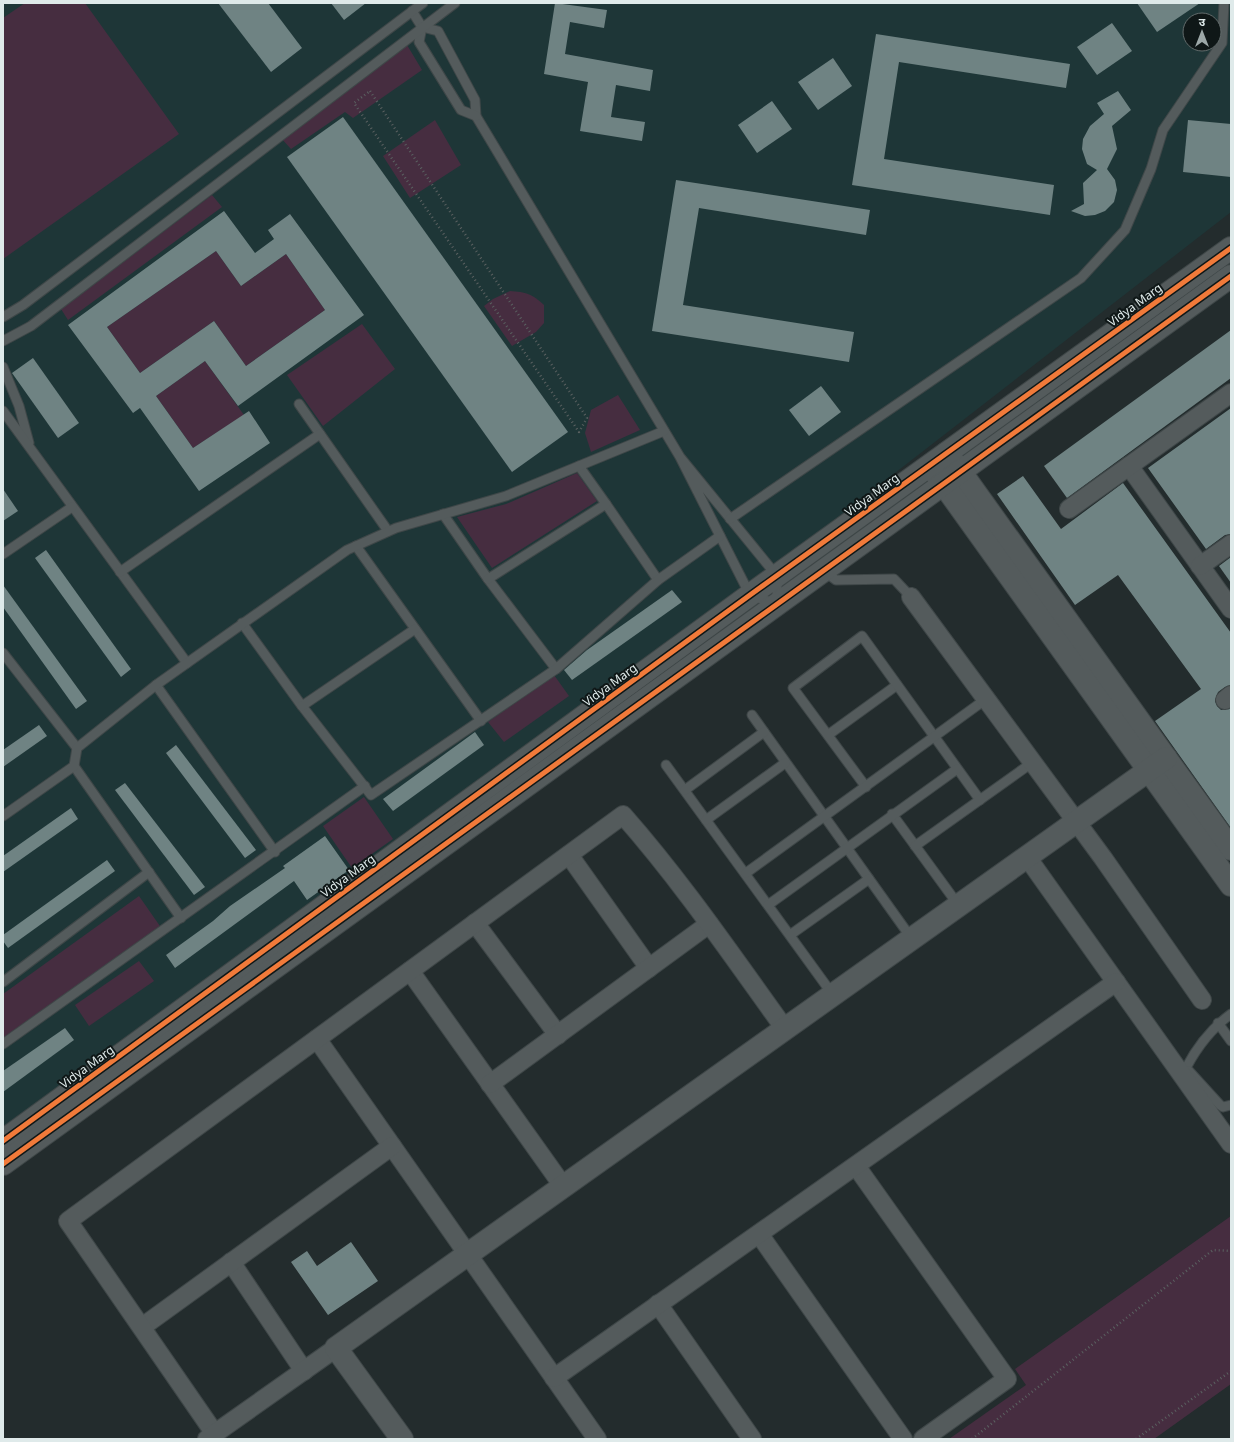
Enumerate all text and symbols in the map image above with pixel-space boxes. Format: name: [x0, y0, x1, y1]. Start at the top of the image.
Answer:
north arrow: [1182, 12, 1222, 52]
text: उ: [1199, 16, 1206, 30]
street label: Vidya Marg: [1105, 281, 1166, 331]
street label: Vidya Marg: [842, 471, 903, 521]
street label: Vidya Marg: [580, 661, 641, 711]
street label: Vidya Marg: [318, 852, 379, 902]
street label: Vidya Marg: [57, 1043, 118, 1093]

